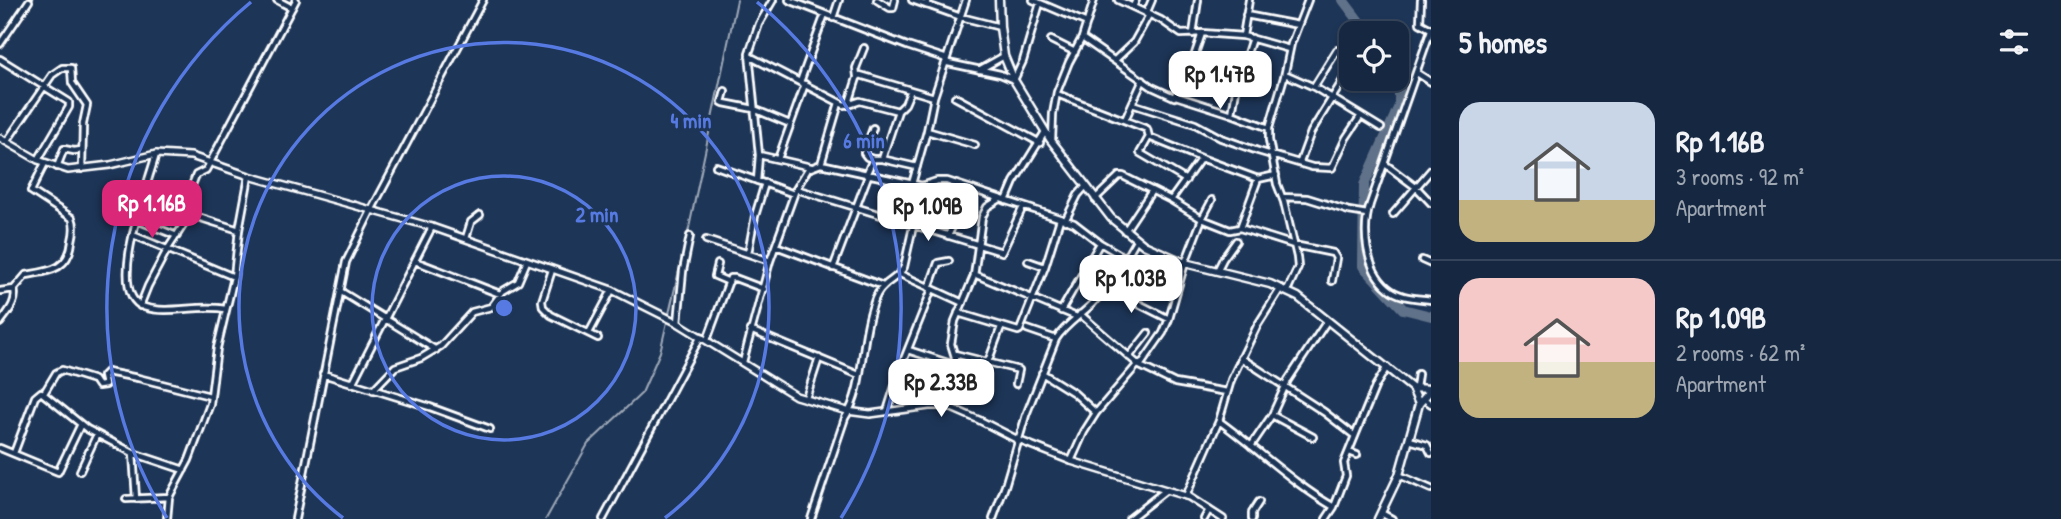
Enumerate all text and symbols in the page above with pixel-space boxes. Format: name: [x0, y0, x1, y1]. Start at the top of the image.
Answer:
map controls: [1339, 21, 1409, 91]
button: locate: [1339, 21, 1409, 91]
text: 5 homes: [1459, 22, 1547, 62]
icon: filters: [1995, 23, 2033, 61]
pin: Rp 1.47B: [1148, 52, 1292, 111]
text: Rp 1.47B: [1185, 58, 1255, 89]
text: 4 min: [670, 106, 712, 135]
text: Rp 1.16B: [1676, 121, 1765, 161]
text: 6 min: [843, 126, 885, 155]
icon: home: [1515, 130, 1599, 214]
text: 3 rooms · 92 m²: [1676, 161, 1804, 192]
pin: Rp 1.16B: [80, 180, 224, 240]
pin: Rp 1.09B: [856, 184, 1000, 243]
text: Rp 1.16B: [118, 187, 186, 218]
text: Rp 1.09B: [893, 190, 963, 221]
text: Apartment: [1676, 192, 1766, 223]
text: 2 min: [575, 200, 619, 229]
pin: Rp 1.03B: [1059, 256, 1203, 315]
text: Rp 1.03B: [1095, 262, 1167, 293]
centre of rings: [492, 296, 516, 320]
text: Rp 1.09B: [1676, 297, 1766, 337]
icon: home: [1515, 306, 1599, 390]
text: 2 rooms · 62 m²: [1676, 337, 1805, 368]
pin: Rp 2.33B: [869, 360, 1013, 419]
text: Rp 2.33B: [904, 366, 978, 397]
text: Apartment: [1676, 368, 1766, 399]

